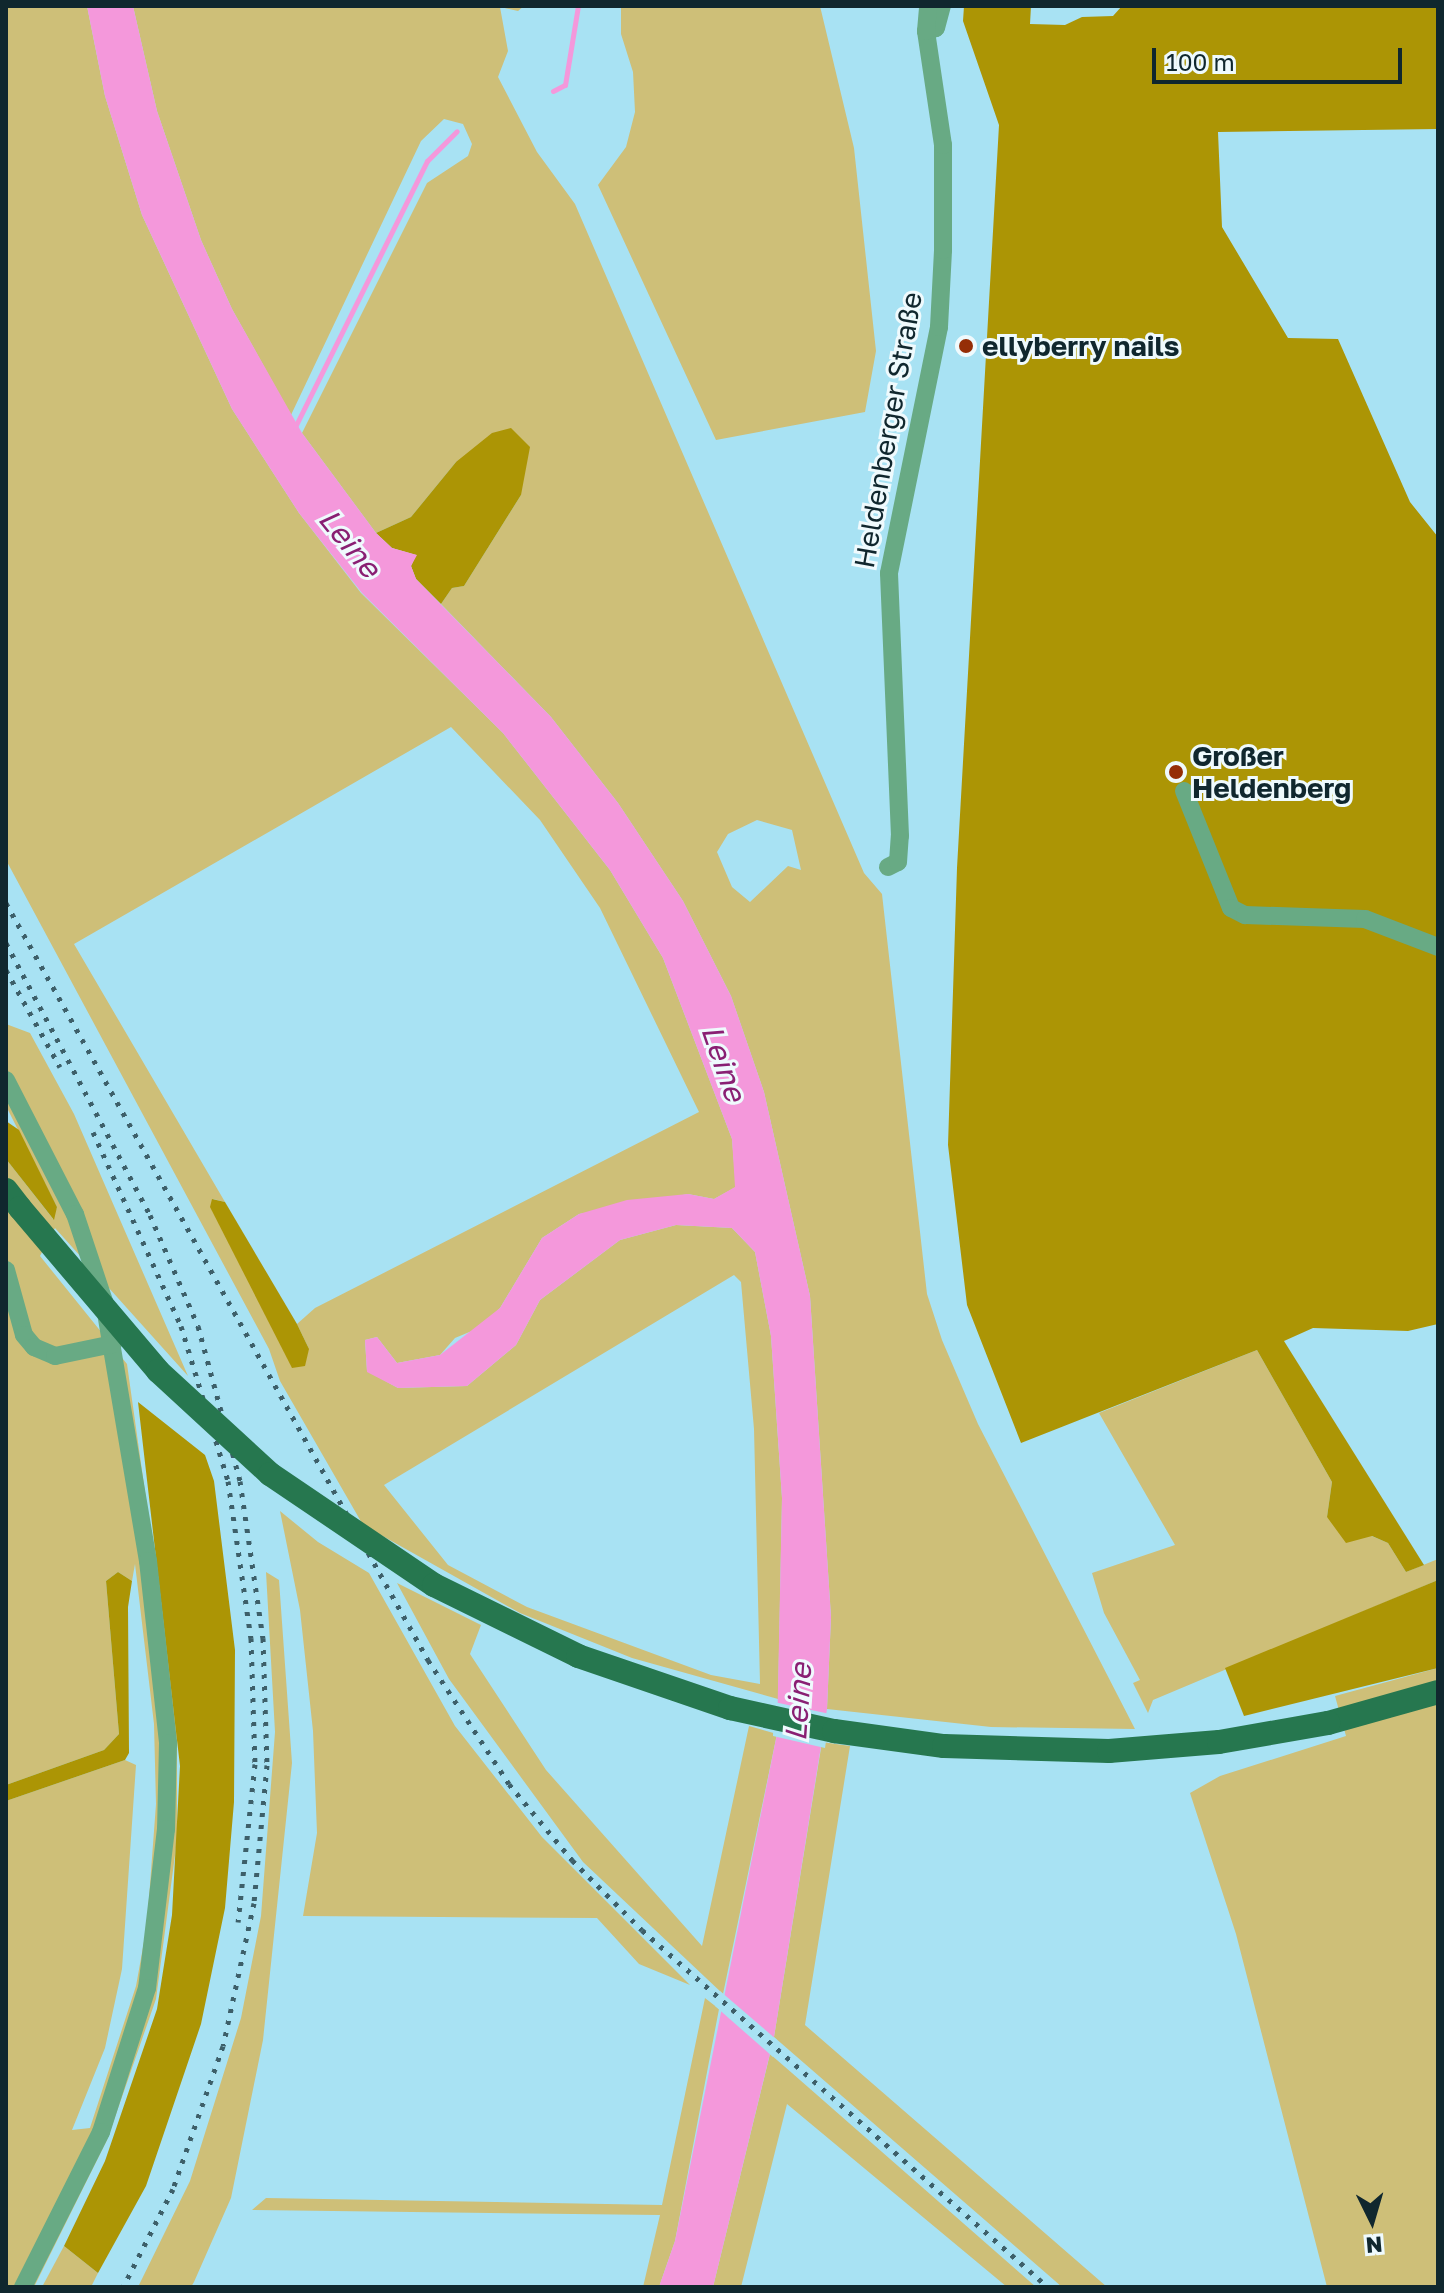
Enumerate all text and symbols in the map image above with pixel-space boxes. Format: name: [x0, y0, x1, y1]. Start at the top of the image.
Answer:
scale bar: [1156, 32, 1406, 82]
text: 100 m: [1166, 47, 1235, 76]
street label: Heldenberger Straße: [847, 289, 929, 571]
place label: ellyberry nails: [982, 329, 1180, 363]
marker: ellyberry nails: [957, 337, 975, 355]
water label: Leine: [311, 501, 389, 585]
place label: Großer Heldenberg: [1192, 739, 1351, 805]
marker: Großer Heldenberg: [1167, 763, 1185, 781]
water label: Leine: [694, 1020, 754, 1106]
water label: Leine: [777, 1662, 819, 1742]
north arrow: [1332, 2181, 1412, 2261]
text: N: [1365, 2231, 1384, 2260]

